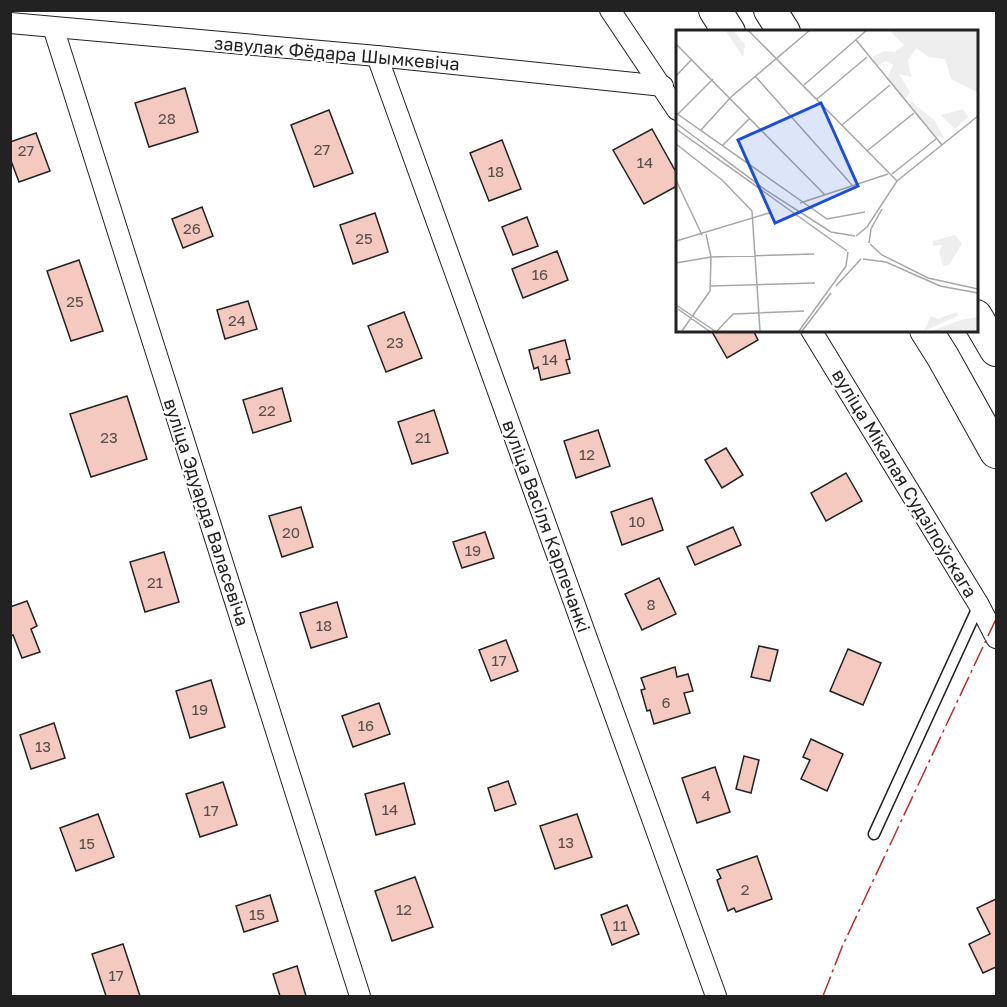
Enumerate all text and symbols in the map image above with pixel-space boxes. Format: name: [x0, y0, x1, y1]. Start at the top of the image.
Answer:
inset map: [676, 30, 977, 332]
street label: завулак Фёдара Шымкевіча: [213, 31, 461, 75]
house number: 28: [158, 109, 176, 127]
house number: 27: [314, 140, 330, 158]
house number: 27: [18, 141, 34, 159]
house number: 14: [637, 153, 653, 171]
house number: 18: [488, 162, 504, 180]
house number: 26: [183, 219, 201, 237]
house number: 25: [355, 229, 373, 247]
house number: 16: [532, 265, 548, 283]
house number: 25: [66, 292, 84, 310]
house number: 24: [228, 311, 246, 329]
house number: 23: [386, 333, 404, 351]
house number: 14: [542, 350, 558, 368]
street label: вуліца Мікалая Судзілоўскага: [828, 365, 982, 601]
street label: вуліца Эдуарда Валасевіча: [160, 395, 254, 629]
house number: 22: [258, 401, 276, 419]
street label: вуліца Васіля Карпечанкі: [498, 417, 596, 635]
house number: 23: [100, 428, 118, 446]
house number: 21: [415, 428, 431, 446]
house number: 12: [579, 445, 595, 463]
house number: 10: [629, 512, 645, 530]
house number: 20: [282, 523, 300, 541]
house number: 19: [465, 541, 481, 559]
house number: 21: [147, 573, 163, 591]
house number: 8: [646, 595, 656, 613]
house number: 18: [316, 616, 332, 634]
house number: 17: [491, 651, 507, 669]
house number: 6: [661, 693, 671, 711]
house number: 19: [192, 700, 208, 718]
house number: 16: [358, 716, 374, 734]
house number: 13: [35, 737, 51, 755]
house number: 4: [701, 786, 711, 804]
house number: 14: [382, 800, 398, 818]
house number: 17: [203, 801, 219, 819]
house number: 13: [558, 833, 574, 851]
house number: 15: [79, 834, 95, 852]
house number: 2: [741, 880, 749, 898]
house number: 12: [396, 900, 412, 918]
house number: 15: [249, 905, 265, 923]
house number: 11: [613, 916, 627, 934]
house number: 17: [108, 966, 124, 984]

